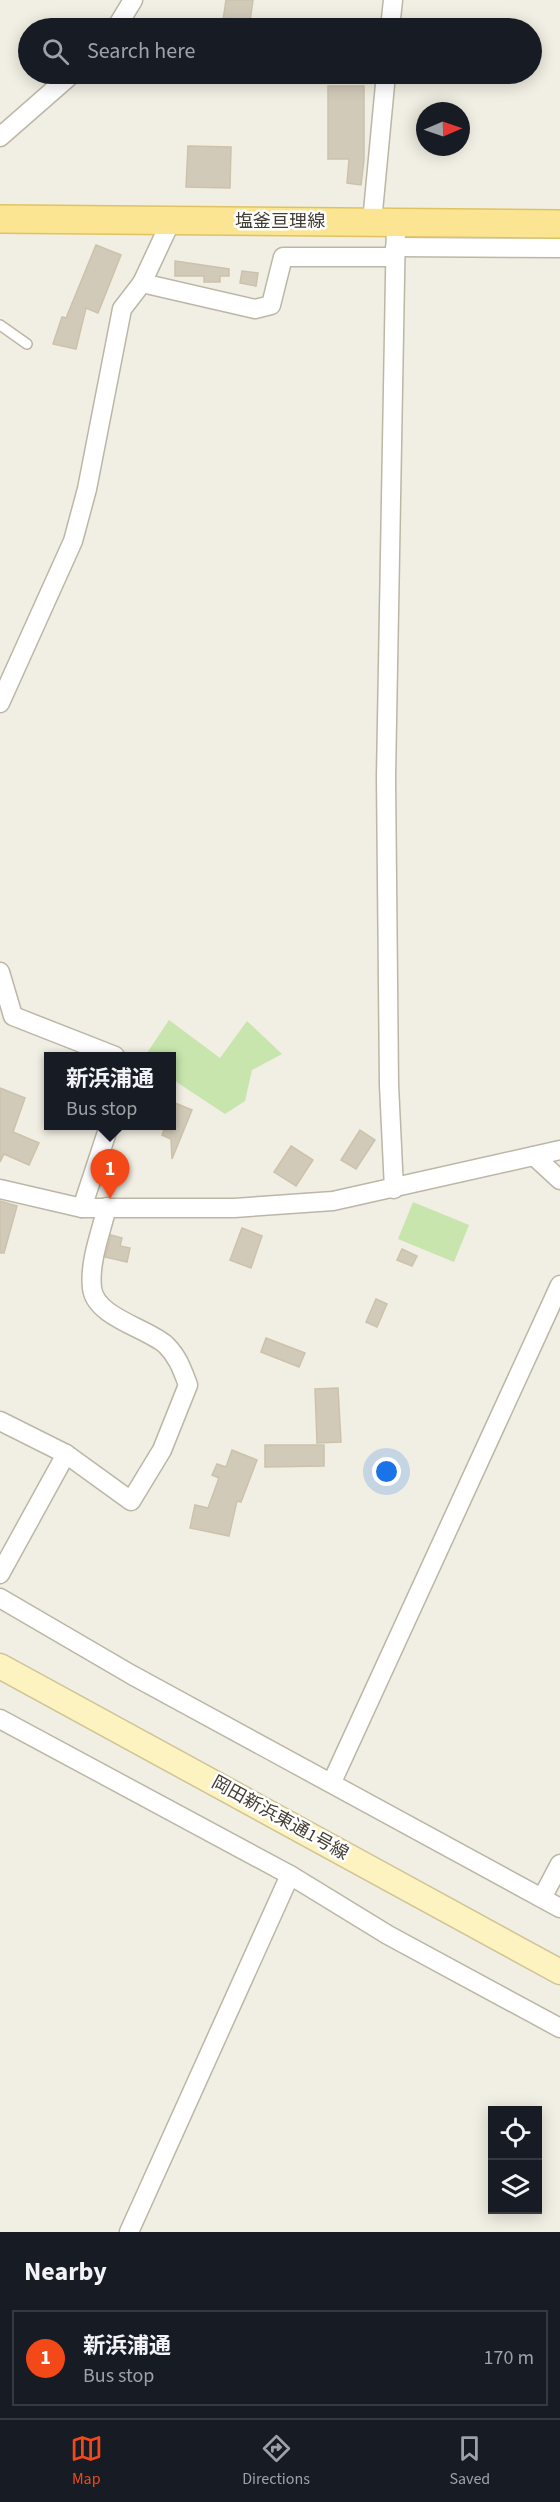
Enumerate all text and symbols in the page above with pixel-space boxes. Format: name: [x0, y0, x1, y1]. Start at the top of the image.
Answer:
search box: [18, 18, 542, 84]
icon: search: [39, 35, 72, 68]
text: Search here: [87, 35, 195, 67]
north arrow: [416, 102, 470, 156]
street label: 塩釜亘理線: [235, 209, 325, 234]
popup: [44, 1052, 176, 1130]
text: 新浜浦通: [66, 1063, 154, 1095]
text: Bus stop: [66, 1095, 137, 1123]
pin: 1: [90, 1150, 130, 1199]
your location: [372, 1457, 401, 1486]
street label: 岡田新浜東通1号線: [207, 1770, 353, 1866]
map controls: [488, 2106, 542, 2214]
button: locate: [488, 2106, 542, 2160]
button: layers: [488, 2160, 542, 2214]
text: Nearby: [24, 2253, 107, 2290]
text: 新浜浦通: [83, 2330, 171, 2362]
text: 1: [40, 2344, 51, 2372]
text: 170 m: [484, 2344, 534, 2372]
text: Bus stop: [83, 2362, 154, 2390]
tab: Map: [70, 2432, 103, 2490]
tab: Directions: [242, 2432, 310, 2490]
tab: Saved: [449, 2432, 490, 2490]

